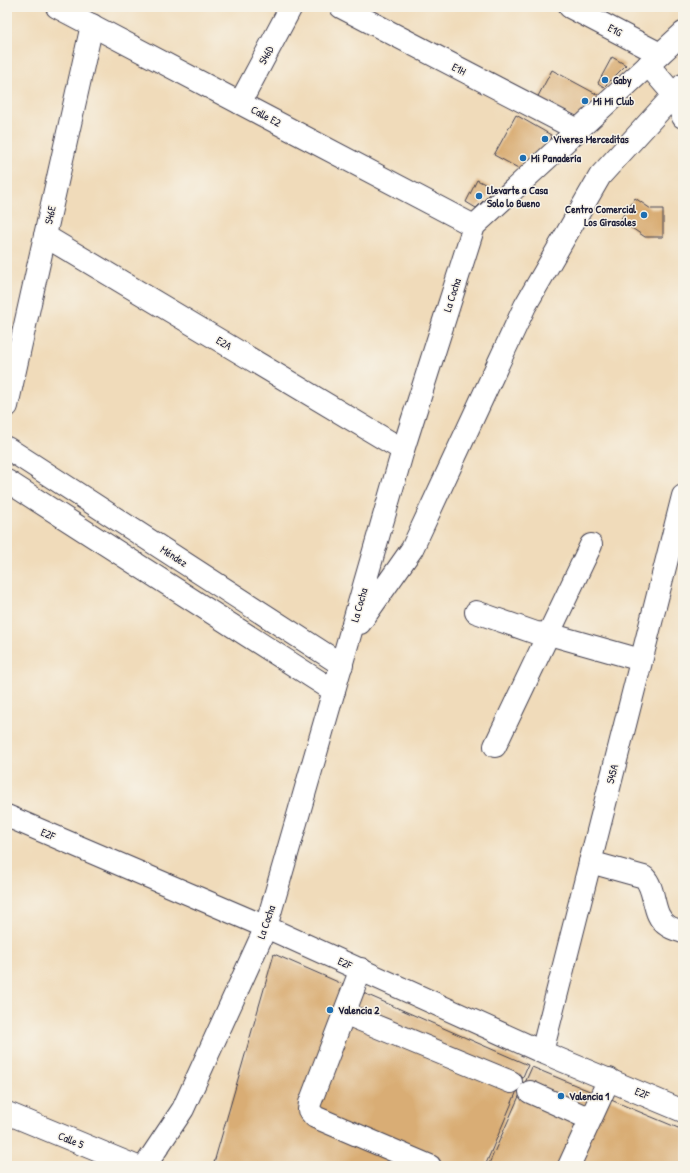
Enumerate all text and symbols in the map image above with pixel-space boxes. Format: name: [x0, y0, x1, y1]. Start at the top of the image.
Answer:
street label: E1G: [605, 21, 625, 40]
street label: S46D: [255, 43, 277, 67]
street label: E1H: [450, 60, 468, 78]
place label: Gaby: [613, 73, 632, 88]
marker: Gaby: [600, 75, 610, 85]
place label: Mi Mi Club: [593, 94, 634, 108]
marker: Mi Mi Club: [580, 96, 590, 106]
street label: Calle E2: [249, 102, 283, 130]
place label: Viveres Merceditas: [553, 132, 629, 146]
marker: Viveres Merceditas: [540, 134, 550, 144]
place label: Mi Panadería: [531, 151, 582, 165]
marker: Mi Panadería: [518, 153, 528, 163]
place label: Llevarte a Casa Solo lo Bueno: [487, 183, 548, 210]
marker: Llevarte a Casa Solo lo Bueno: [474, 191, 484, 201]
place label: Centro Comercial Los Girasoles: [565, 202, 637, 229]
street label: S46E: [41, 204, 59, 225]
marker: Centro Comercial Los Girasoles: [639, 210, 649, 220]
street label: La Cocha: [440, 276, 464, 314]
street label: E2A: [214, 333, 235, 353]
street label: Méndez: [158, 542, 190, 570]
street label: La Cocha: [348, 586, 371, 624]
street label: S45A: [603, 762, 621, 785]
street label: E2F: [39, 825, 58, 844]
street label: La Cocha: [254, 903, 278, 941]
street label: E2F: [336, 954, 355, 973]
place label: Valencia 2: [338, 1003, 380, 1017]
marker: Valencia 2: [325, 1005, 335, 1015]
street label: E2F: [633, 1084, 652, 1103]
place label: Valencia 1: [569, 1089, 609, 1103]
marker: Valencia 1: [556, 1091, 566, 1101]
street label: Calle 5: [56, 1129, 86, 1152]

